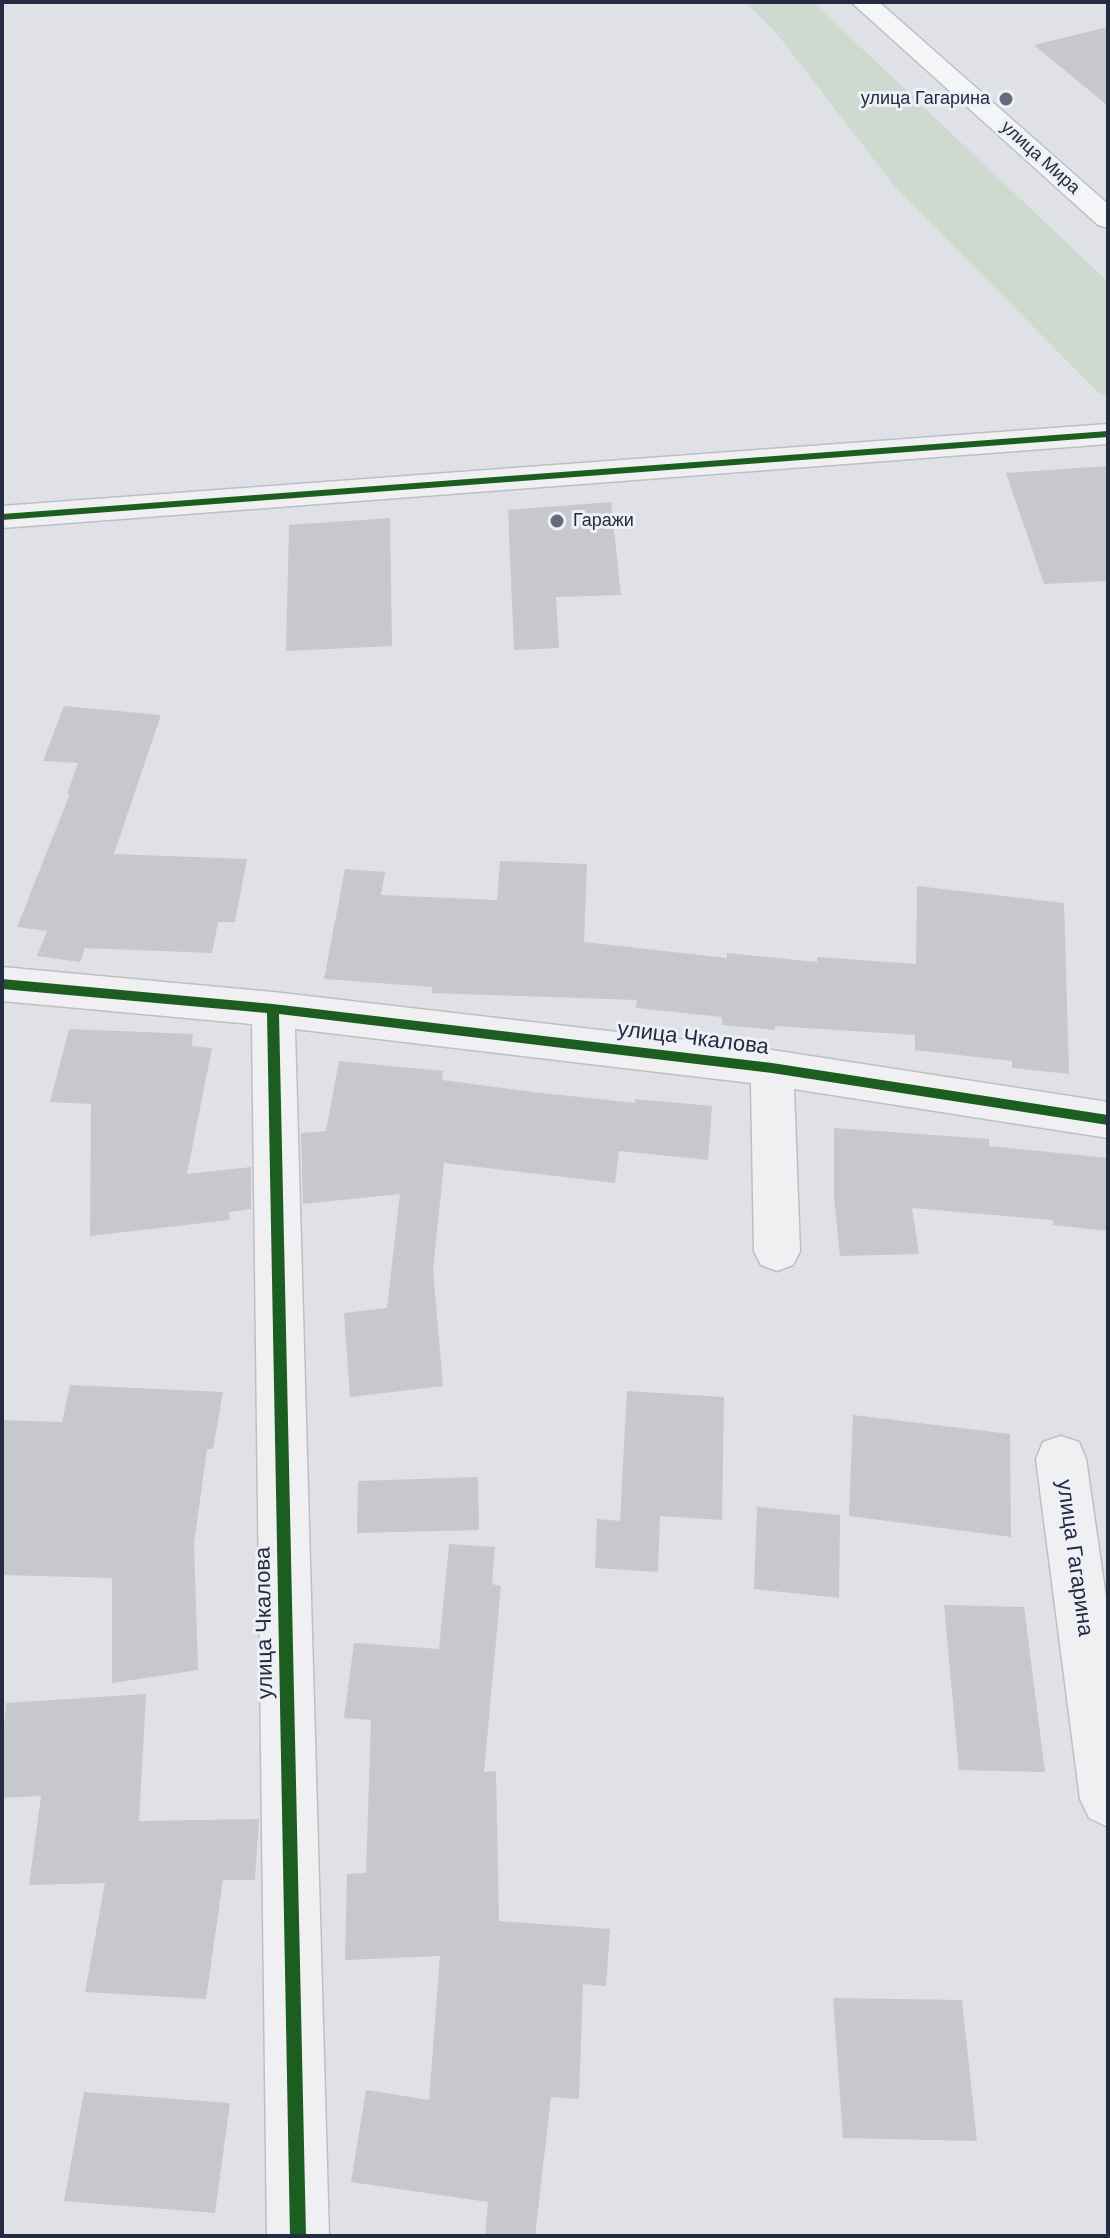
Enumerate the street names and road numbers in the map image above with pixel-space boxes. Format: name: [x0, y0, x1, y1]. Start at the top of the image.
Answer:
street label: улица Мира: [996, 117, 1084, 199]
street label: улица Чкалова: [616, 1017, 770, 1061]
street label: улица Гагарина: [1050, 1478, 1098, 1638]
street label: улица Чкалова: [250, 1547, 280, 1699]

